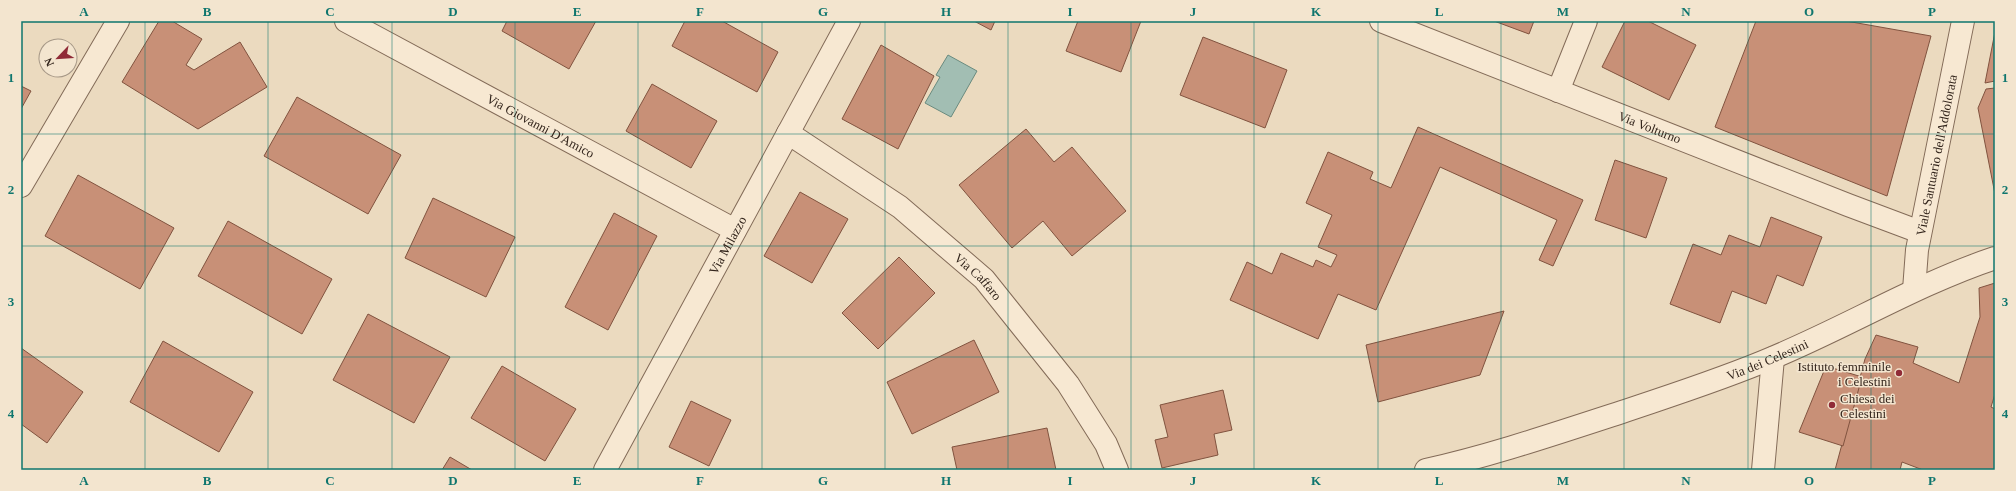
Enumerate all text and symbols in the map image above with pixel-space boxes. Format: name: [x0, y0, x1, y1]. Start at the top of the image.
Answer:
text: A: [79, 4, 89, 19]
text: B: [203, 4, 212, 19]
text: C: [325, 4, 335, 19]
text: D: [448, 4, 458, 19]
text: E: [573, 4, 581, 19]
text: F: [696, 4, 704, 19]
text: G: [818, 4, 828, 19]
text: H: [941, 4, 951, 19]
text: I: [1067, 4, 1073, 19]
text: J: [1190, 4, 1197, 19]
text: K: [1311, 4, 1322, 19]
text: L: [1435, 4, 1444, 19]
text: M: [1557, 4, 1569, 19]
text: N: [1681, 4, 1691, 19]
text: O: [1804, 4, 1814, 19]
text: P: [1928, 4, 1936, 19]
north arrow: [38, 38, 78, 78]
text: N: [42, 56, 56, 68]
text: 1: [8, 70, 14, 85]
text: 1: [2002, 70, 2008, 85]
street label: Viale Santuario dell'Addolorata: [1913, 73, 1960, 237]
street label: Via Giovanni D'Amico: [484, 91, 597, 161]
street label: Via Volturno: [1616, 108, 1683, 146]
text: 2: [8, 182, 14, 197]
text: 2: [2002, 182, 2008, 197]
street label: Via Milazzo: [705, 213, 749, 277]
street label: Via Caffaro: [952, 250, 1005, 303]
text: 3: [8, 294, 15, 309]
text: 3: [2002, 294, 2009, 309]
street label: Via dei Celestini: [1724, 336, 1811, 383]
place label: Istituto femminile i Celestini: [1797, 359, 1891, 389]
marker: Istituto femminile i Celestini: [1894, 368, 1904, 378]
place label: Chiesa dei Celestini: [1840, 391, 1895, 421]
marker: Chiesa dei Celestini: [1827, 400, 1837, 410]
text: 4: [8, 406, 15, 421]
text: 4: [2002, 406, 2009, 421]
text: A: [79, 473, 89, 488]
text: B: [203, 473, 212, 488]
text: C: [325, 473, 335, 488]
text: D: [448, 473, 458, 488]
text: E: [573, 473, 581, 488]
text: F: [696, 473, 704, 488]
text: G: [818, 473, 828, 488]
text: H: [941, 473, 951, 488]
text: I: [1067, 473, 1073, 488]
text: J: [1190, 473, 1197, 488]
text: K: [1311, 473, 1322, 488]
text: L: [1435, 473, 1444, 488]
text: M: [1557, 473, 1569, 488]
text: N: [1681, 473, 1691, 488]
text: O: [1804, 473, 1814, 488]
text: P: [1928, 473, 1936, 488]

